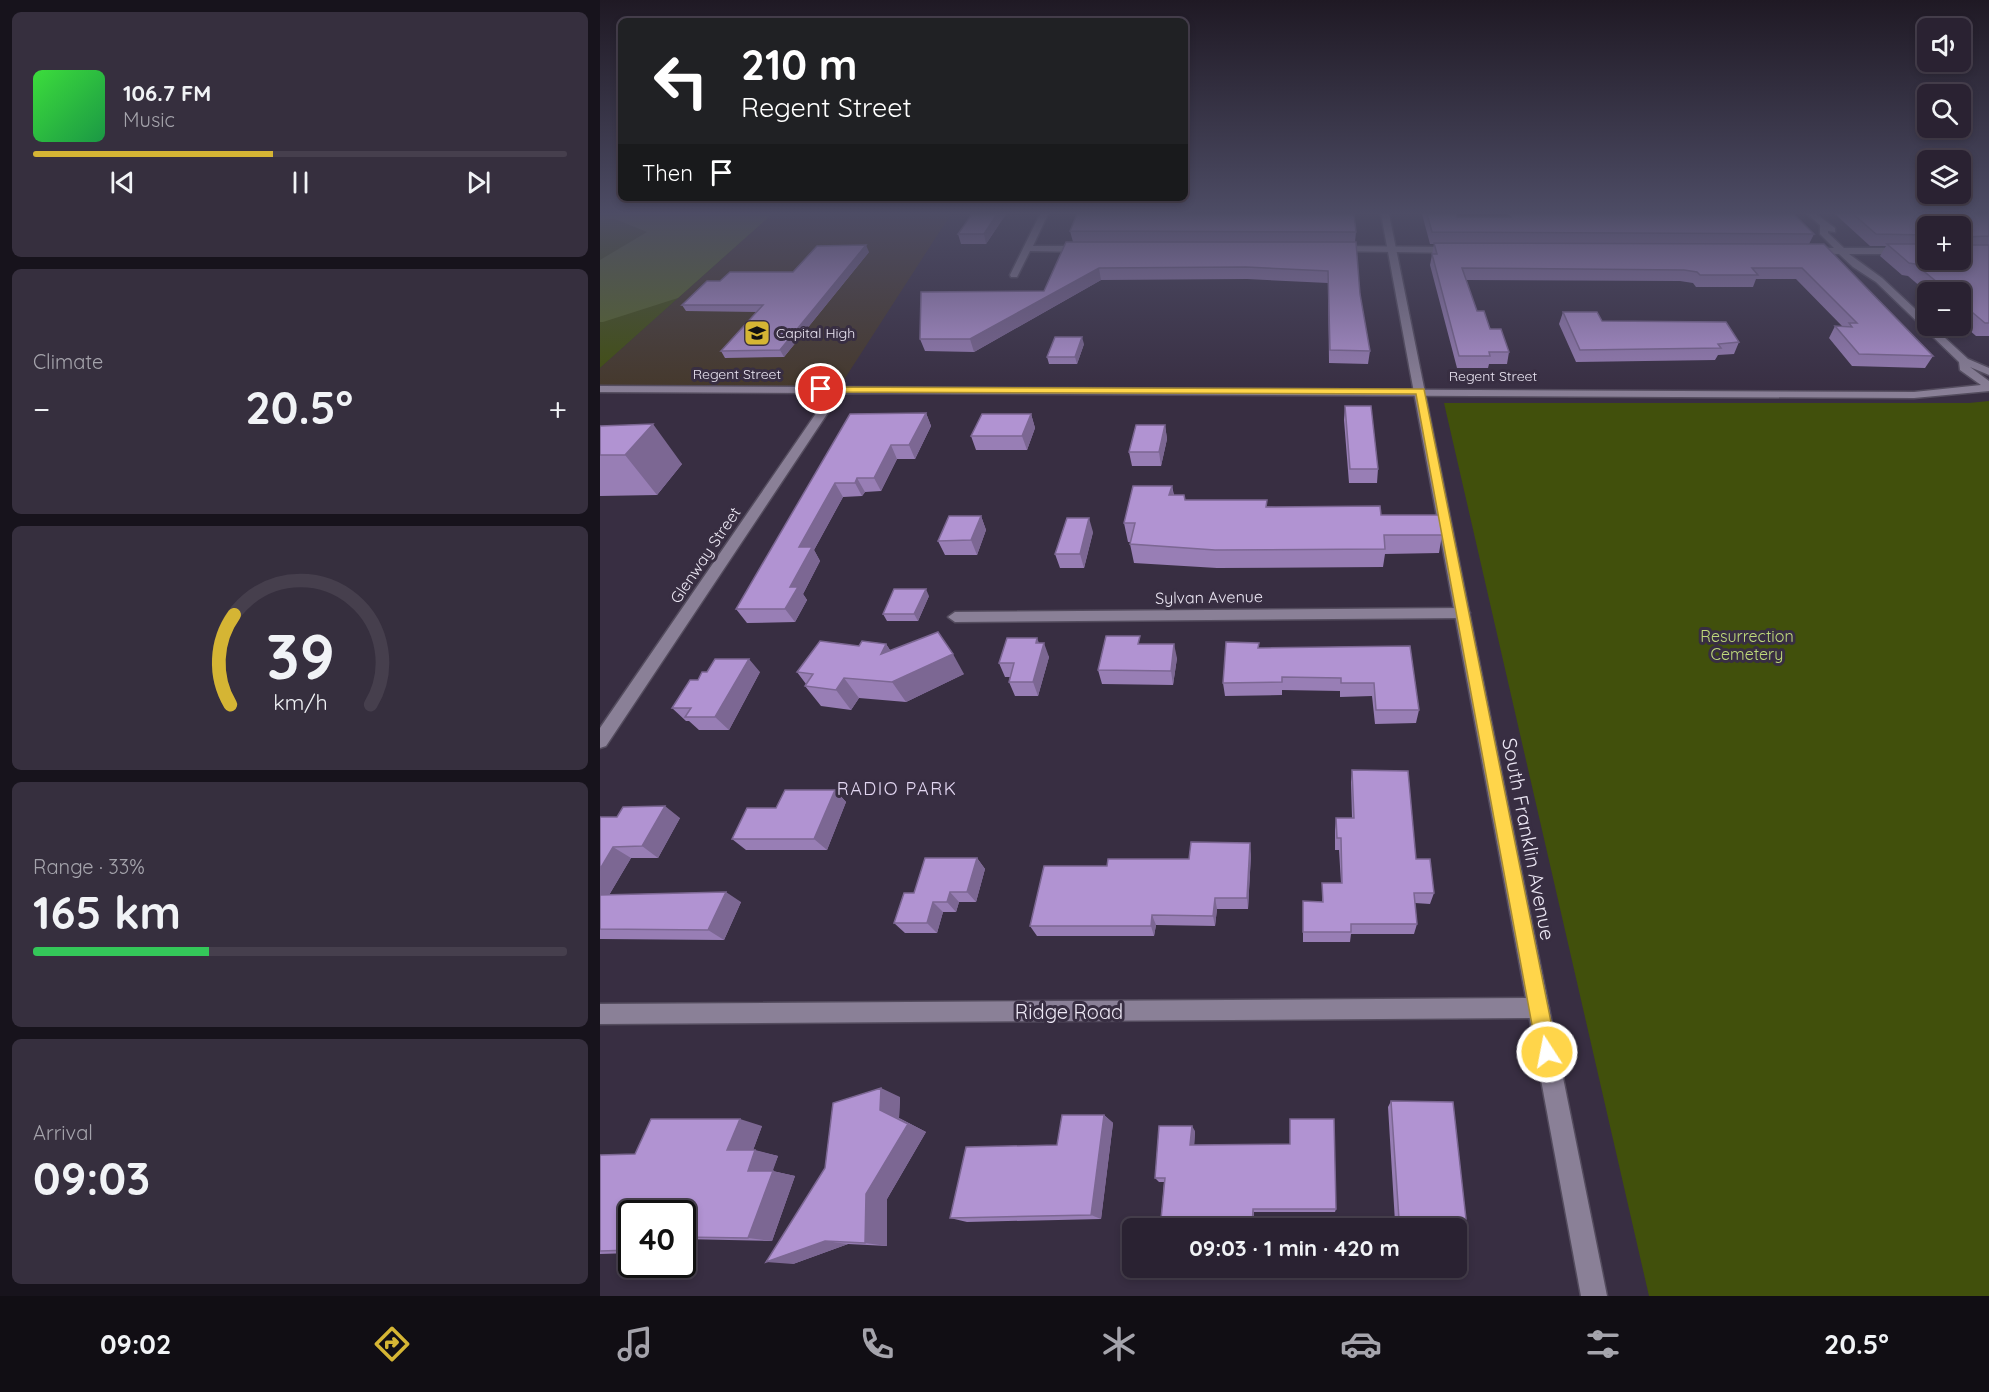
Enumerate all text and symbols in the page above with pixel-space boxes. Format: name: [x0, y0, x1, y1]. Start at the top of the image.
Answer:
map controls: [1917, 18, 1971, 336]
button: sound: [1917, 18, 1971, 72]
text: 210 m: [741, 38, 858, 91]
icon: left: [642, 42, 720, 120]
text: 106.7 FM: [123, 79, 211, 107]
button: search: [1917, 84, 1971, 138]
text: Regent Street: [741, 90, 912, 124]
text: Music: [123, 107, 175, 132]
button: layers: [1917, 150, 1971, 204]
icon: arrive: [705, 156, 738, 189]
text: Then: [642, 159, 693, 187]
icon: previous: [106, 166, 139, 199]
icon: pause: [284, 166, 317, 199]
icon: next: [462, 166, 495, 199]
button: +: [1917, 216, 1971, 270]
button: −: [1917, 282, 1971, 336]
school or university icon: Capital High: [742, 318, 772, 348]
place label: Capital High: [776, 324, 855, 342]
text: Climate: [33, 349, 103, 374]
pin: [795, 363, 846, 414]
street label: Regent Street: [693, 365, 781, 383]
street label: Regent Street: [1449, 367, 1537, 385]
icon: arrive: [804, 372, 837, 405]
text: 20.5°: [245, 379, 353, 435]
text: −: [33, 388, 50, 429]
text: +: [548, 388, 567, 429]
street label: Glenway Street: [665, 503, 745, 607]
street label: Sylvan Avenue: [1155, 586, 1263, 608]
text: 39: [266, 617, 334, 695]
park label: Resurrection Cemetery: [1700, 626, 1794, 664]
text: km/h: [273, 689, 327, 715]
street label: South Franklin Avenue: [1497, 736, 1561, 942]
district label: RADIO PARK: [837, 777, 957, 800]
text: Range · 33%: [33, 854, 145, 879]
text: 165 km: [33, 884, 181, 940]
street label: Ridge Road: [1015, 999, 1123, 1024]
position arrow: [1515, 1020, 1579, 1084]
text: Arrival: [33, 1120, 93, 1145]
text: 09:03: [33, 1150, 150, 1206]
speed limit sign: 40: [618, 1200, 696, 1278]
text: 09:03 · 1 min · 420 m: [1189, 1234, 1400, 1262]
icon: directions: [371, 1323, 413, 1365]
icon: music: [614, 1323, 656, 1365]
icon: phone: [856, 1323, 898, 1365]
icon: climate: [1098, 1323, 1140, 1365]
icon: car: [1340, 1323, 1382, 1365]
icon: filters: [1582, 1323, 1624, 1365]
text: 09:02: [100, 1327, 171, 1361]
text: 20.5°: [1824, 1327, 1889, 1361]

